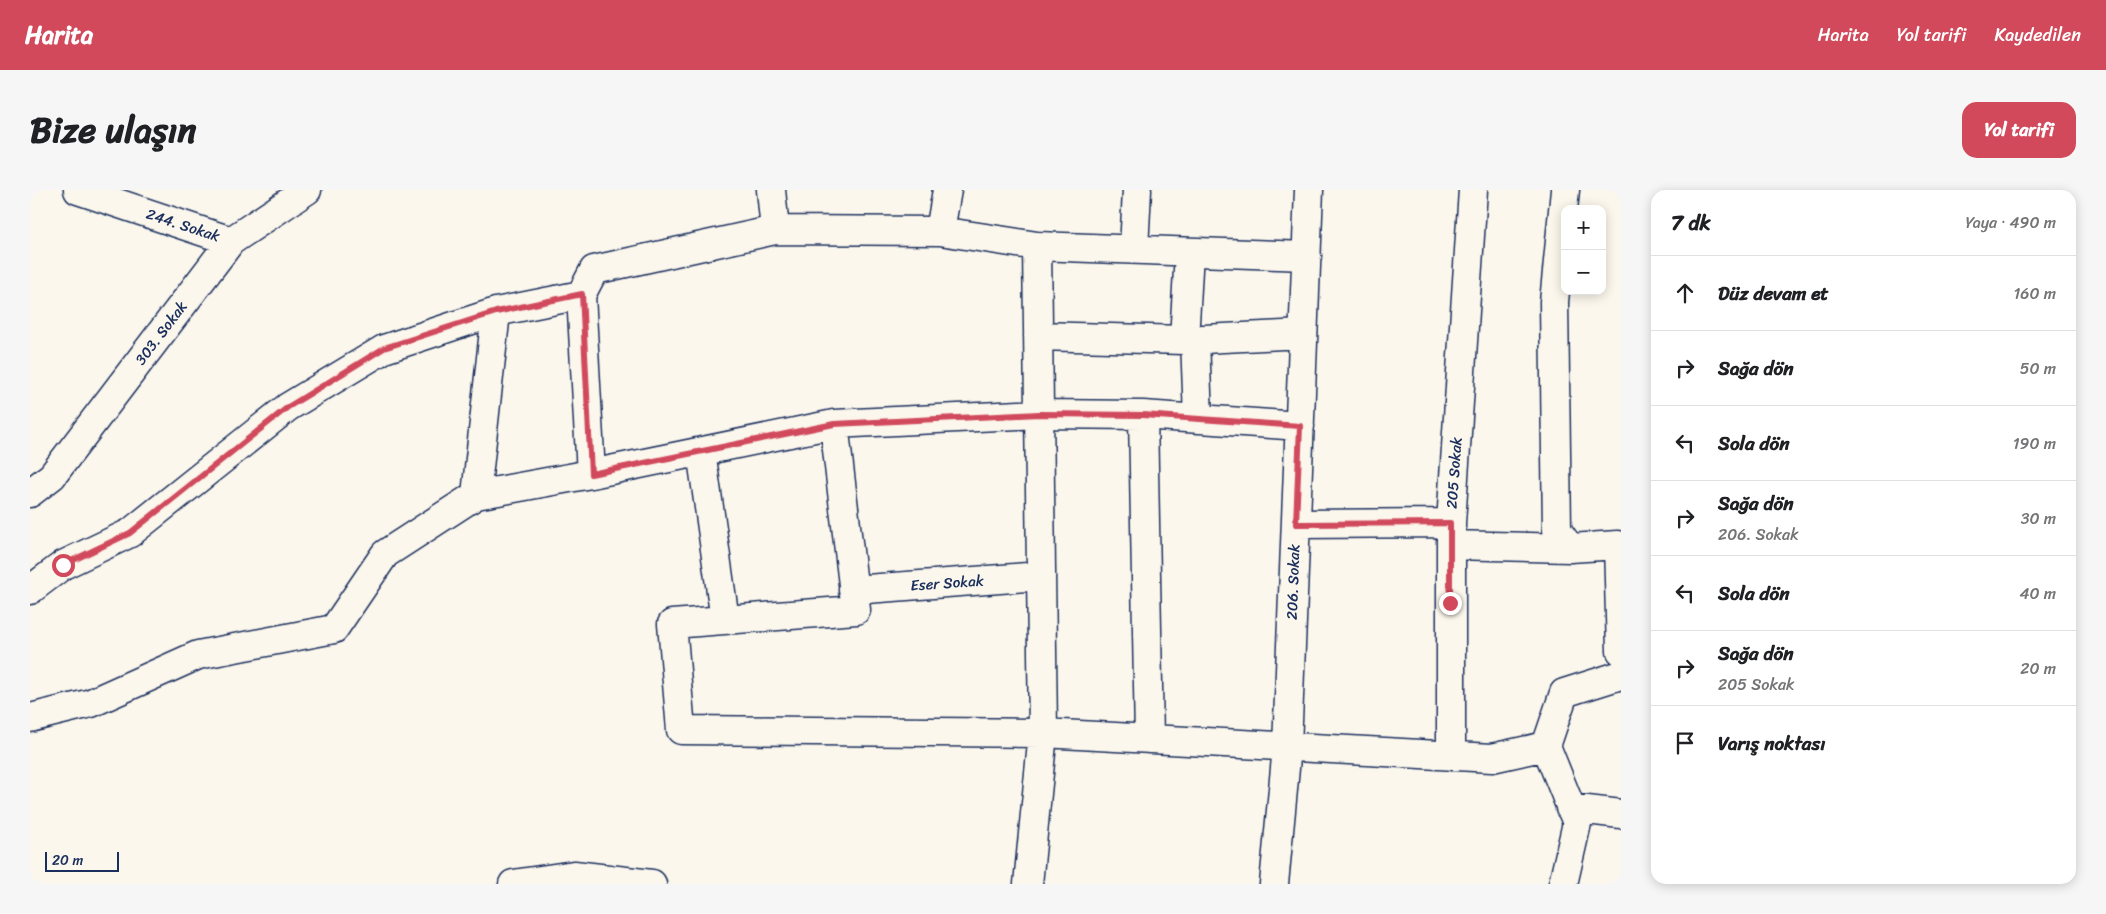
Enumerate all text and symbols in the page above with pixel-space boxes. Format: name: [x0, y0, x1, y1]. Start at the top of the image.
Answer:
text: Harita: [25, 14, 93, 56]
text: Harita: [1818, 19, 1869, 51]
text: Yol tarifi: [1897, 19, 1966, 51]
text: Kaydedilen: [1994, 19, 2081, 51]
text: Bize ulaşın: [30, 99, 196, 161]
button: Yol tarifi: [1962, 102, 2076, 158]
street label: 244. Sokak: [143, 201, 223, 249]
text: 7 dk: [1671, 204, 1711, 242]
map controls: [1561, 205, 1606, 295]
button: +: [1561, 205, 1606, 250]
text: Yaya · 490 m: [1966, 208, 2056, 237]
button: −: [1561, 250, 1606, 295]
text: Düz devam et: [1718, 277, 1829, 310]
icon: ahead: [1671, 279, 1699, 307]
text: 160 m: [2013, 279, 2056, 308]
street label: 303. Sokak: [128, 295, 194, 371]
text: Sağa dön: [1718, 352, 1793, 385]
icon: right: [1671, 354, 1699, 382]
text: 50 m: [2020, 354, 2056, 383]
text: Sola dön: [1718, 427, 1789, 460]
icon: left: [1671, 429, 1699, 457]
text: 190 m: [2013, 429, 2056, 458]
street label: 205 Sokak: [1439, 436, 1469, 510]
text: Sağa dön: [1718, 487, 1793, 520]
icon: right: [1671, 504, 1699, 532]
text: 30 m: [2021, 504, 2056, 533]
text: 206. Sokak: [1718, 520, 1799, 549]
street label: 206. Sokak: [1279, 544, 1307, 620]
route start: [52, 554, 75, 577]
street label: Eser Sokak: [909, 567, 986, 599]
text: Sola dön: [1718, 577, 1789, 610]
icon: left: [1671, 579, 1699, 607]
text: 40 m: [2019, 579, 2056, 608]
route end: [1439, 592, 1462, 615]
text: Sağa dön: [1718, 637, 1793, 670]
icon: right: [1671, 654, 1699, 682]
text: 20 m: [2020, 654, 2056, 683]
text: 205 Sokak: [1718, 670, 1794, 699]
text: Varış noktası: [1718, 727, 1825, 760]
icon: arrive: [1671, 729, 1699, 757]
text: 20 m: [52, 848, 83, 873]
scale bar: [45, 849, 119, 872]

